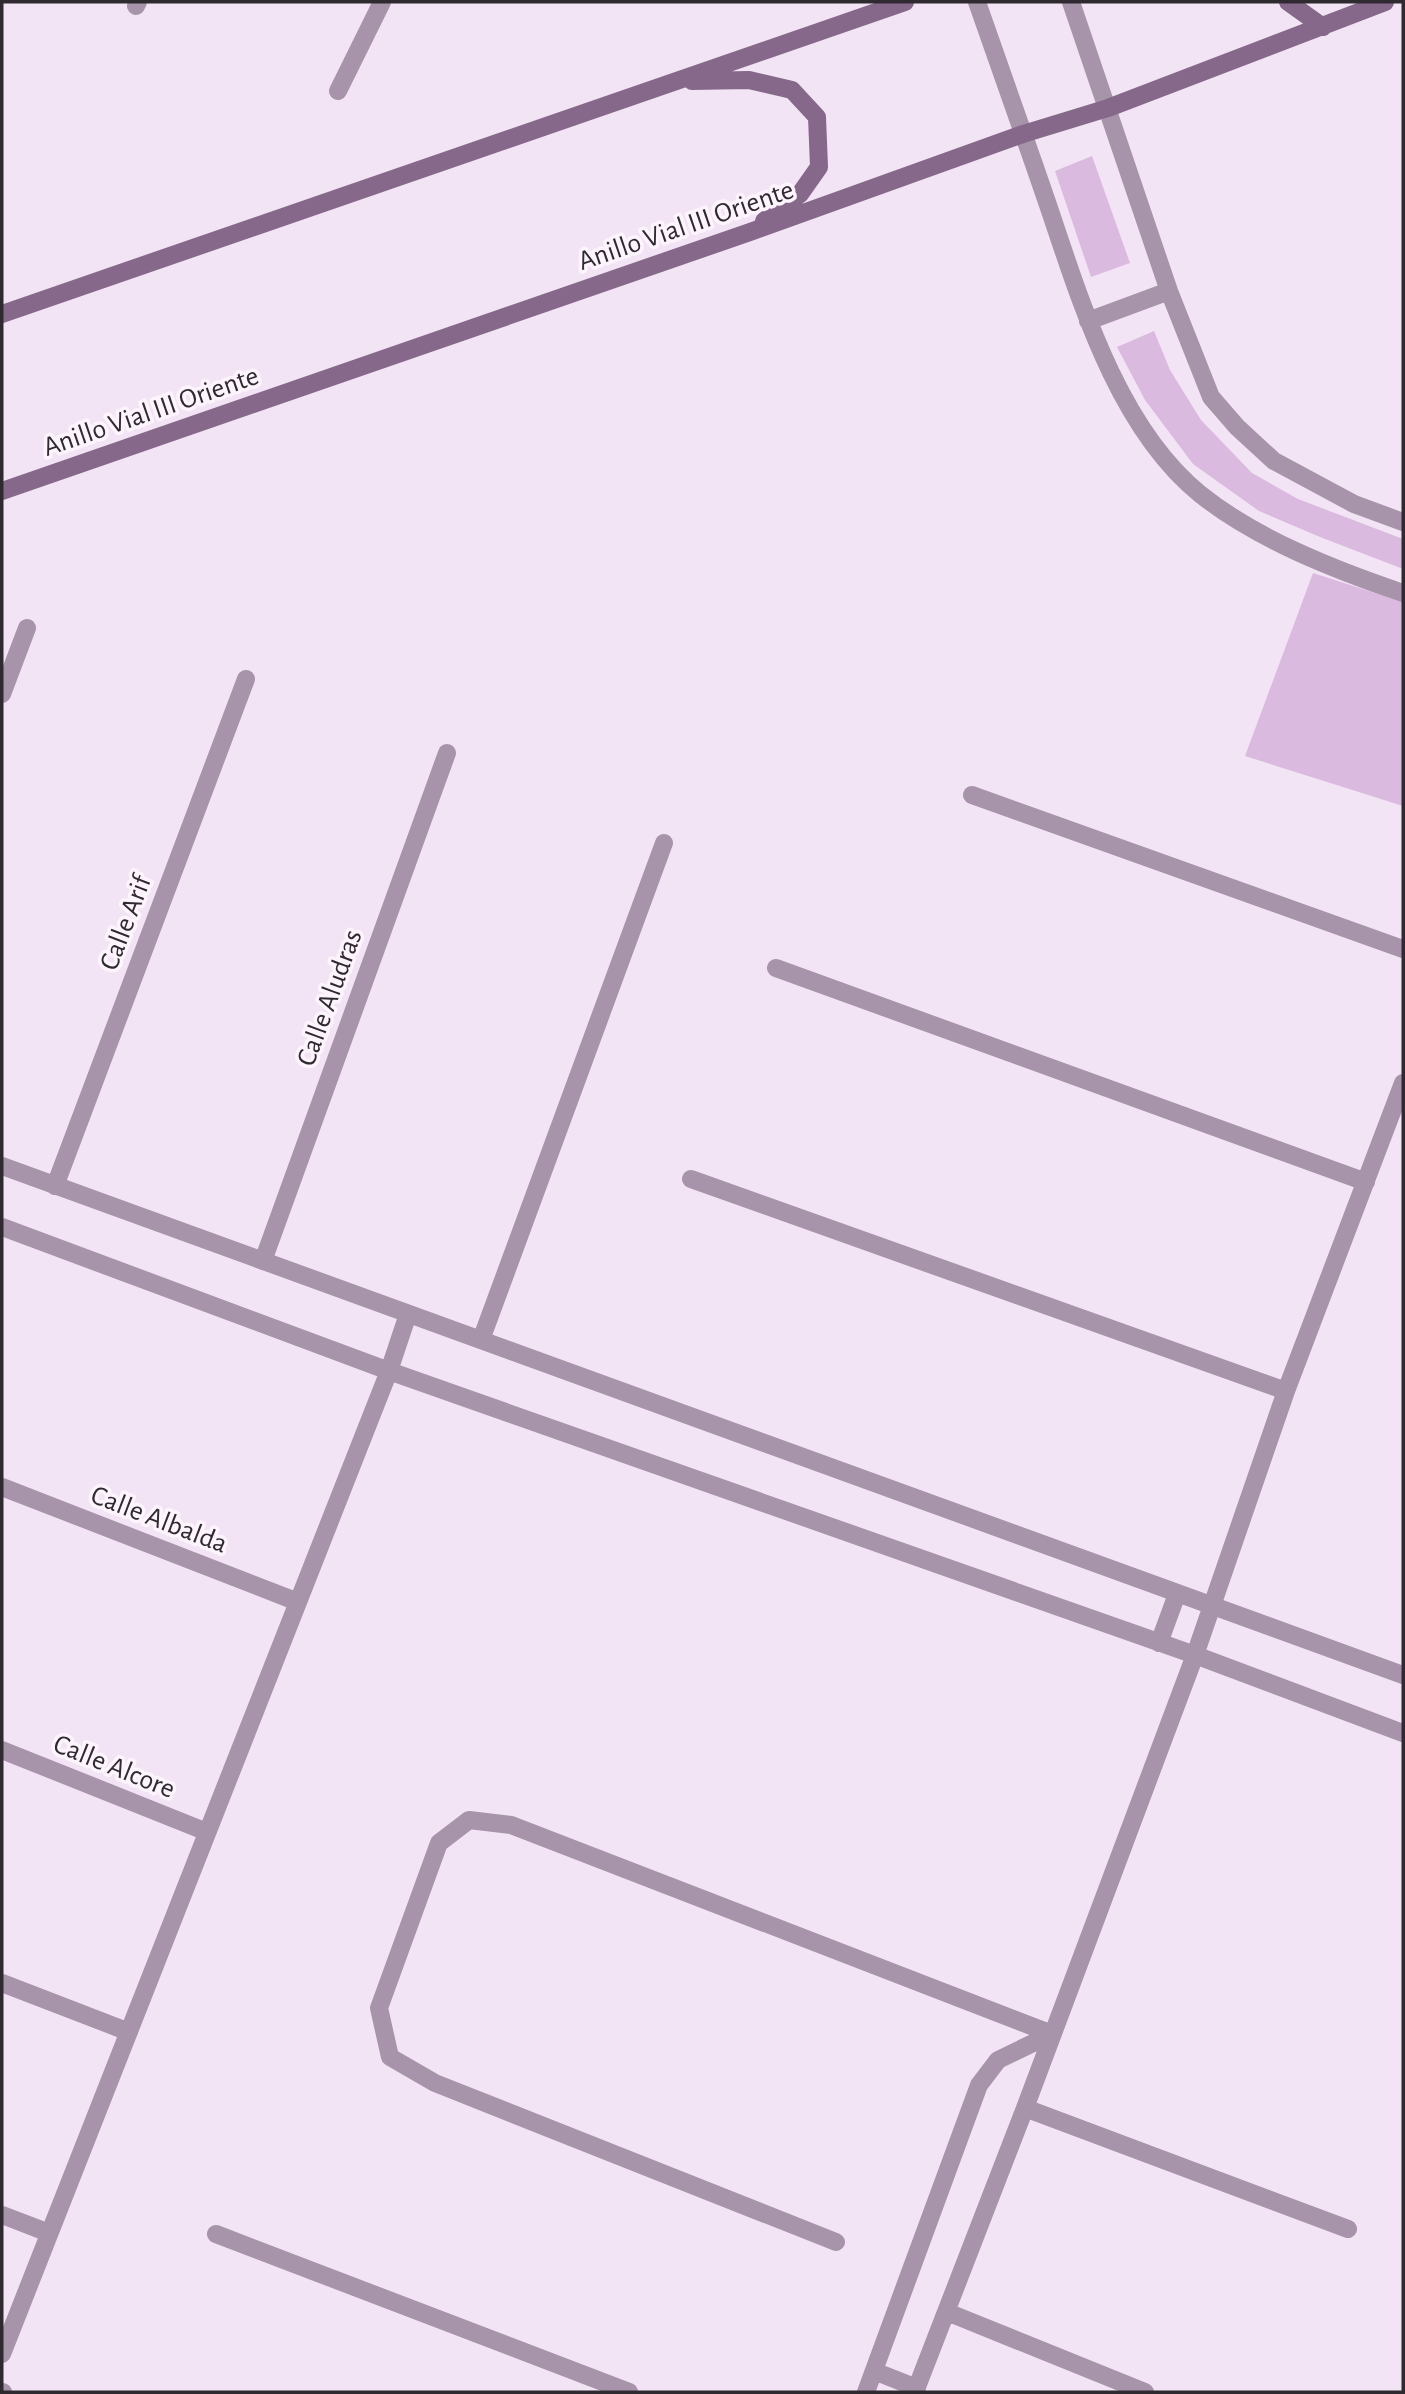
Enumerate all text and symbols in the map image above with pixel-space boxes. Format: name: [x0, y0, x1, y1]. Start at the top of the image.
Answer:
street label: Anillo Vial III Oriente: [575, 176, 797, 276]
street label: Anillo Vial III Oriente: [40, 362, 262, 462]
street label: Calle Arif: [95, 870, 157, 974]
street label: Calle Aludras: [292, 926, 368, 1070]
street label: Calle Albalda: [87, 1481, 231, 1559]
street label: Calle Alcore: [49, 1730, 179, 1804]

